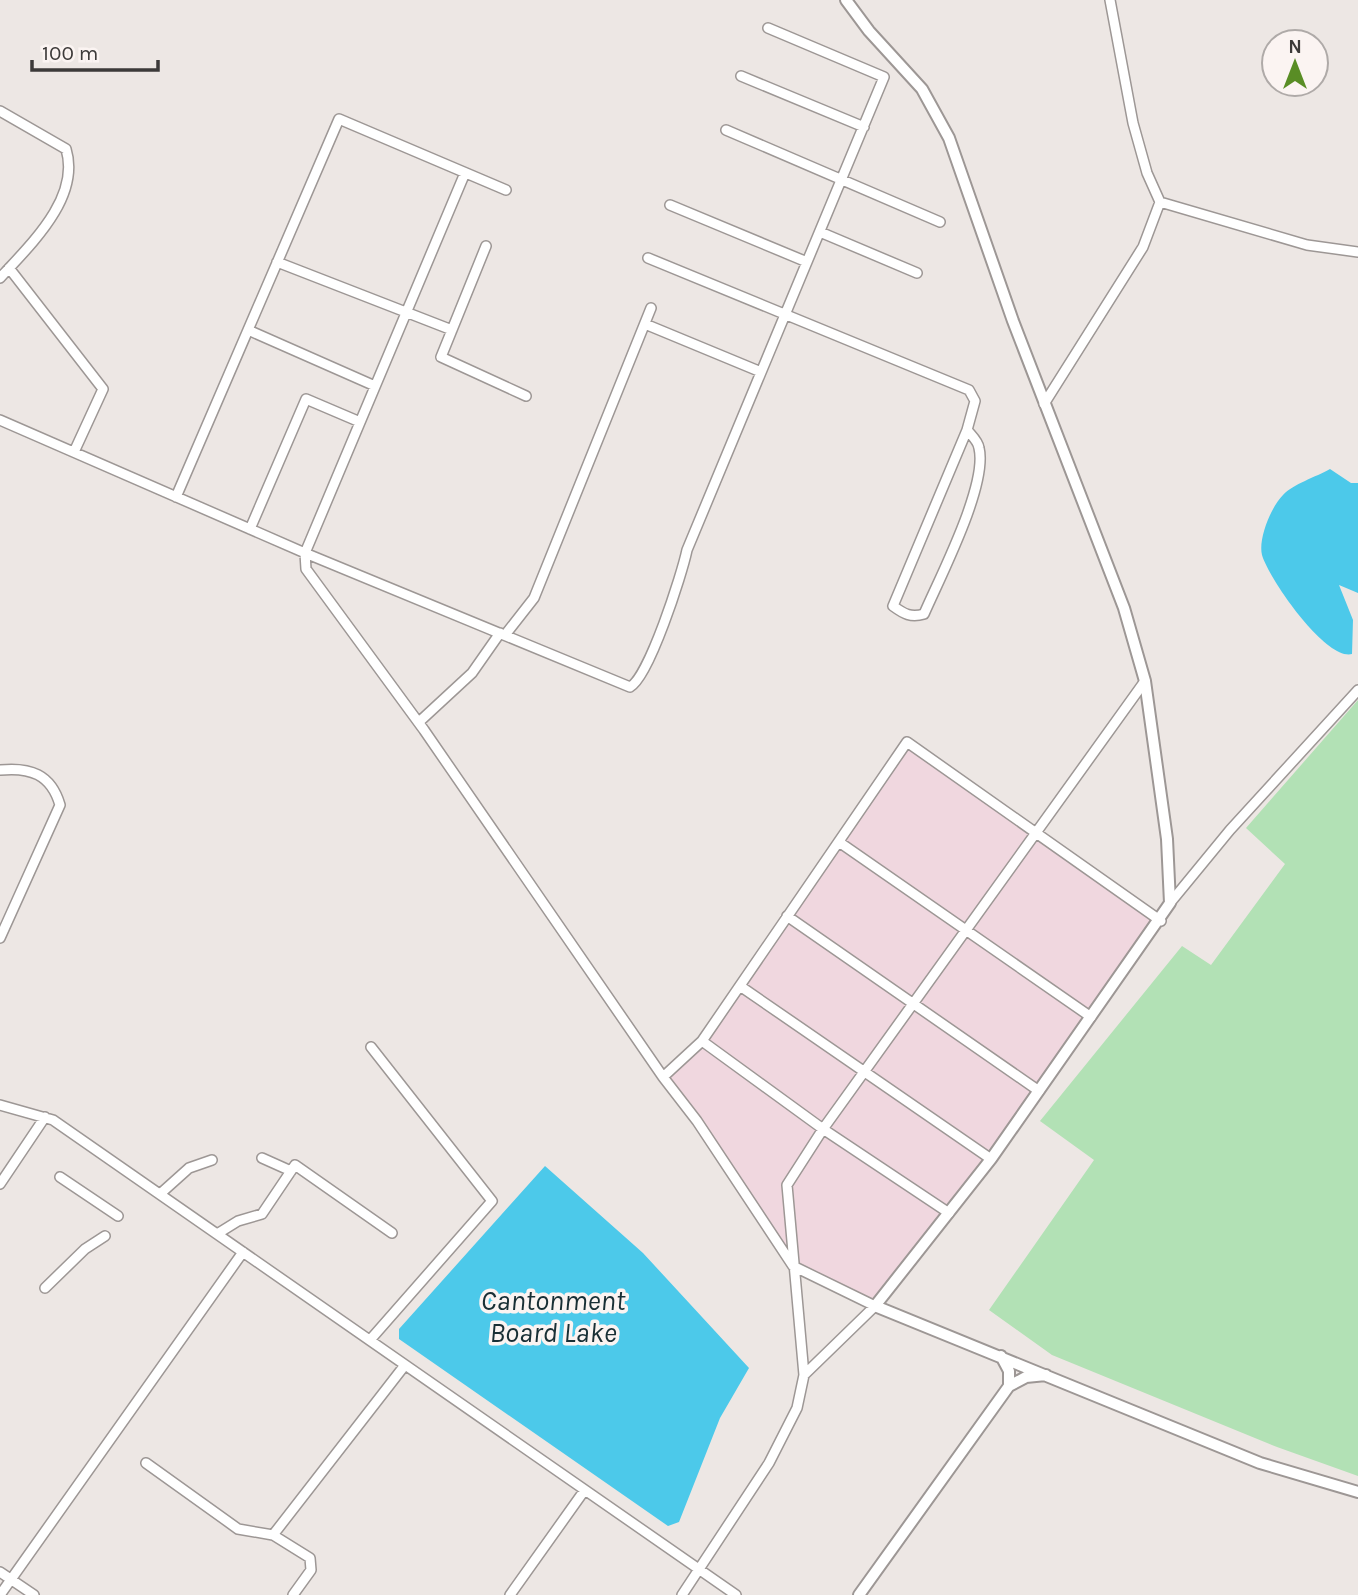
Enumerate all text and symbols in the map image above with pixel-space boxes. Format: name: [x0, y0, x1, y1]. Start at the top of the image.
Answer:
scale bar: [32, 28, 158, 72]
north arrow: [1260, 28, 1330, 98]
text: N: [1288, 36, 1302, 58]
text: 100 m: [42, 41, 99, 65]
water label: Cantonment Board Lake: [481, 1284, 626, 1349]

